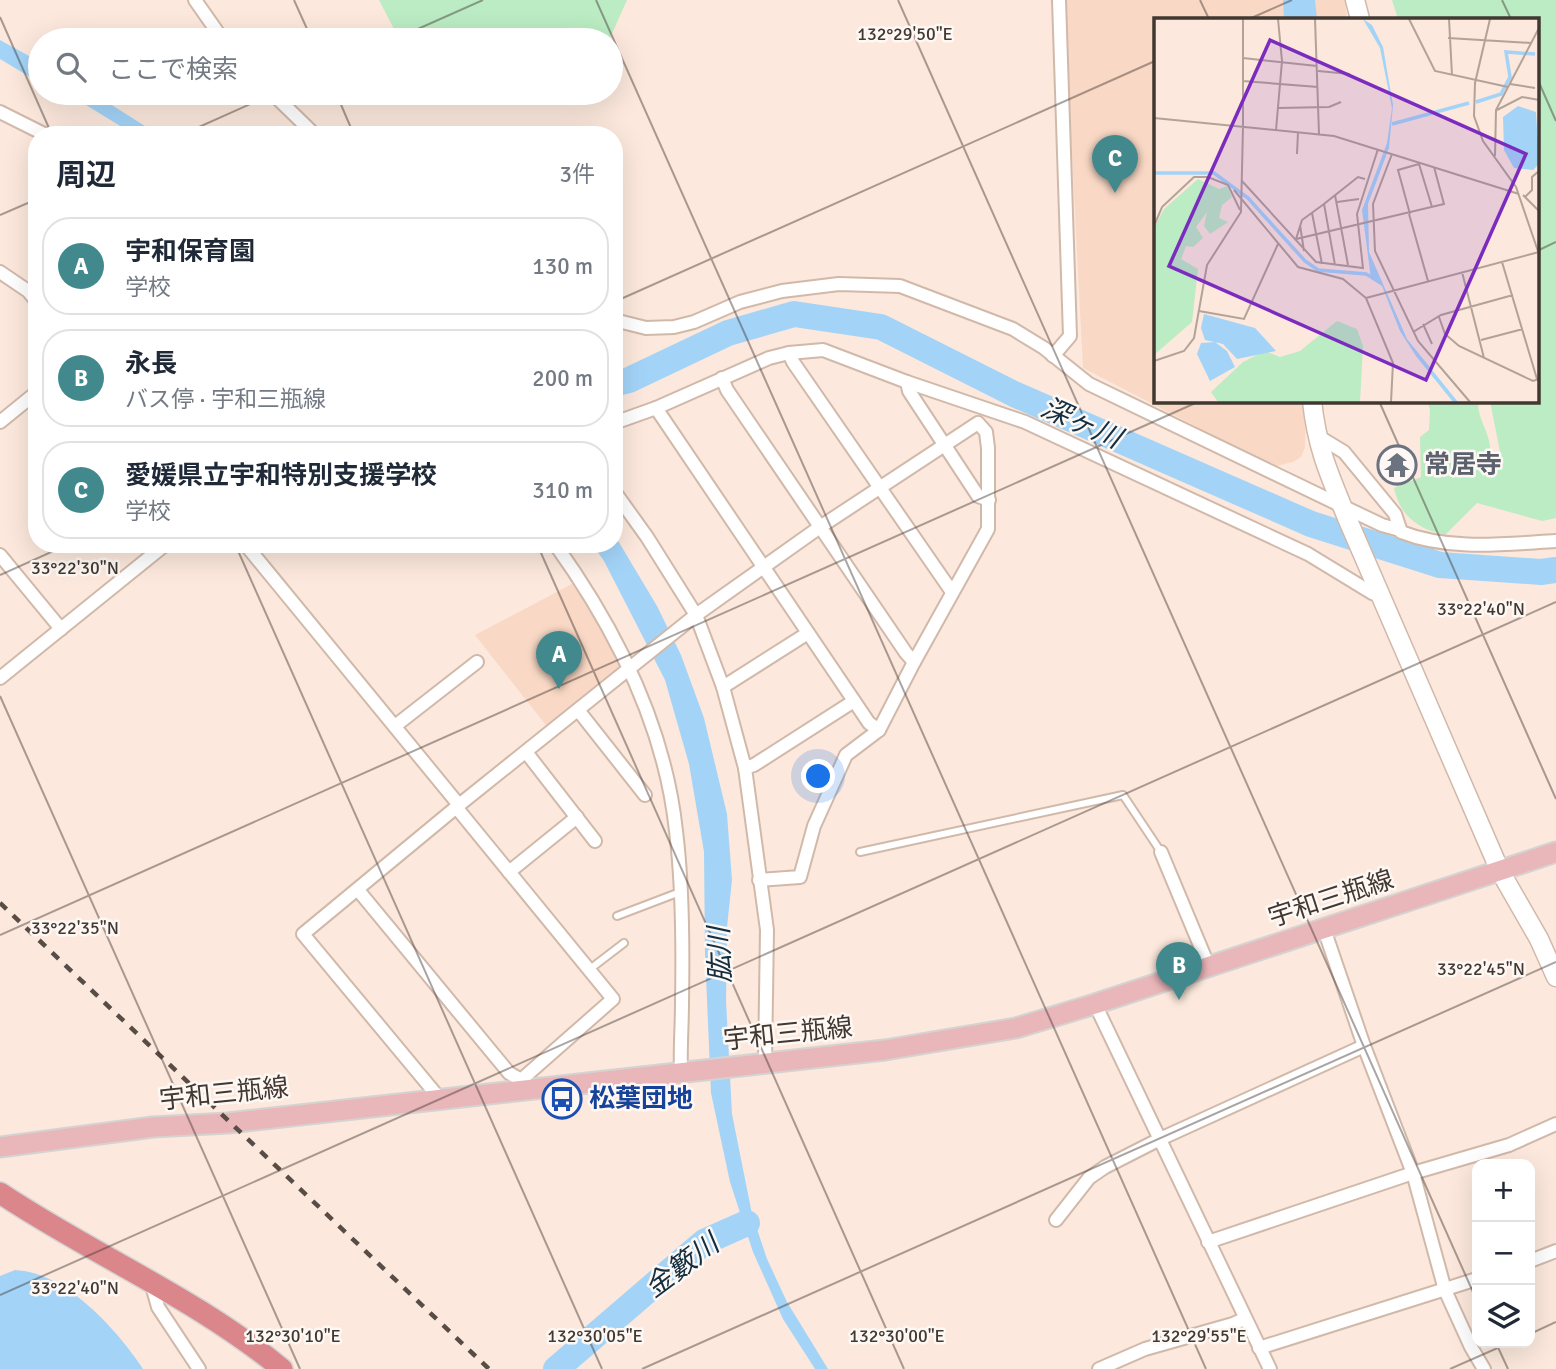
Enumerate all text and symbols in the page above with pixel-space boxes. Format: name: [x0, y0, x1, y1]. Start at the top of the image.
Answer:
inset map: [1154, 18, 1538, 402]
text: 132°29'50"E: [857, 23, 953, 45]
search box: [28, 28, 623, 105]
icon: search: [52, 48, 90, 86]
text: ここで検索: [108, 54, 238, 86]
pin: C: [1092, 135, 1138, 193]
text: 周辺: [56, 157, 116, 194]
text: 3件: [560, 160, 595, 189]
text: 宇和保育園: [125, 236, 255, 268]
text: A: [74, 252, 88, 281]
text: 130 m: [532, 252, 593, 281]
text: 学校: [125, 273, 171, 302]
text: 永長: [125, 348, 177, 380]
text: B: [74, 364, 88, 393]
text: 200 m: [532, 364, 593, 393]
text: バス停 · 宇和三瓶線: [125, 385, 326, 414]
water label: 深ヶ川: [1036, 390, 1129, 457]
temple icon: 常居寺: [1376, 444, 1418, 486]
place label: 常居寺: [1424, 449, 1502, 481]
text: 愛媛県立宇和特別支援学校: [125, 460, 437, 492]
text: C: [74, 476, 88, 505]
text: 310 m: [532, 476, 593, 505]
text: 学校: [125, 497, 171, 526]
text: 33°22'30"N: [31, 557, 119, 579]
text: 33°22'40"N: [1437, 598, 1525, 620]
pin: A: [536, 631, 582, 689]
your location: [801, 759, 835, 793]
street label: 宇和三瓶線: [1264, 864, 1398, 934]
text: 33°22'35"N: [31, 917, 119, 939]
water label: 肱川: [702, 923, 738, 984]
pin: B: [1156, 942, 1202, 1000]
text: 33°22'45"N: [1437, 958, 1525, 980]
street label: 宇和三瓶線: [722, 1011, 854, 1057]
street label: 宇和三瓶線: [158, 1071, 290, 1117]
bus stop icon: 松葉団地: [541, 1078, 583, 1120]
place label: 松葉団地: [589, 1083, 693, 1115]
map controls: [1472, 1159, 1535, 1348]
button: +: [1472, 1159, 1535, 1222]
button: −: [1472, 1222, 1535, 1285]
water label: 金籔川: [638, 1225, 728, 1305]
text: 33°22'40"N: [31, 1277, 119, 1299]
button: layers: [1472, 1285, 1535, 1348]
text: 132°30'10"E: [245, 1325, 341, 1347]
text: 132°30'05"E: [547, 1325, 643, 1347]
text: 132°30'00"E: [849, 1325, 945, 1347]
text: 132°29'55"E: [1151, 1325, 1247, 1347]

